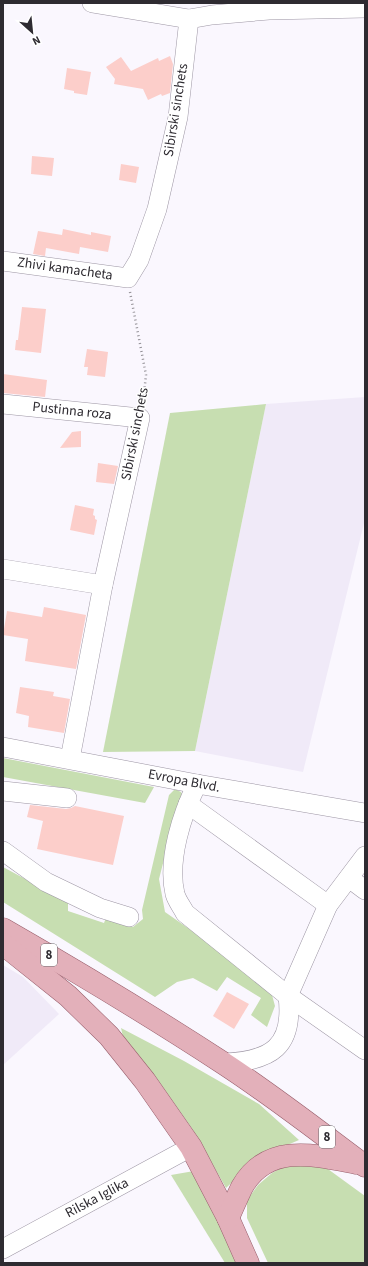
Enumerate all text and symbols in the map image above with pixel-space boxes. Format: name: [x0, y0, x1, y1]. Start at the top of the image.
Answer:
north arrow: [12, 12, 52, 52]
text: N: [30, 32, 43, 49]
street label: Sibirski sinchets: [159, 62, 193, 158]
street label: Zhivi kamacheta: [16, 252, 114, 286]
street label: Sibirski sinchets: [116, 386, 154, 482]
street label: Pustinna roza: [31, 397, 113, 425]
street label: Evropa Blvd.: [146, 764, 222, 798]
road number: 8: [41, 944, 57, 966]
road number: 8: [319, 1126, 335, 1148]
street label: Rilska Iglika: [62, 1173, 132, 1223]

